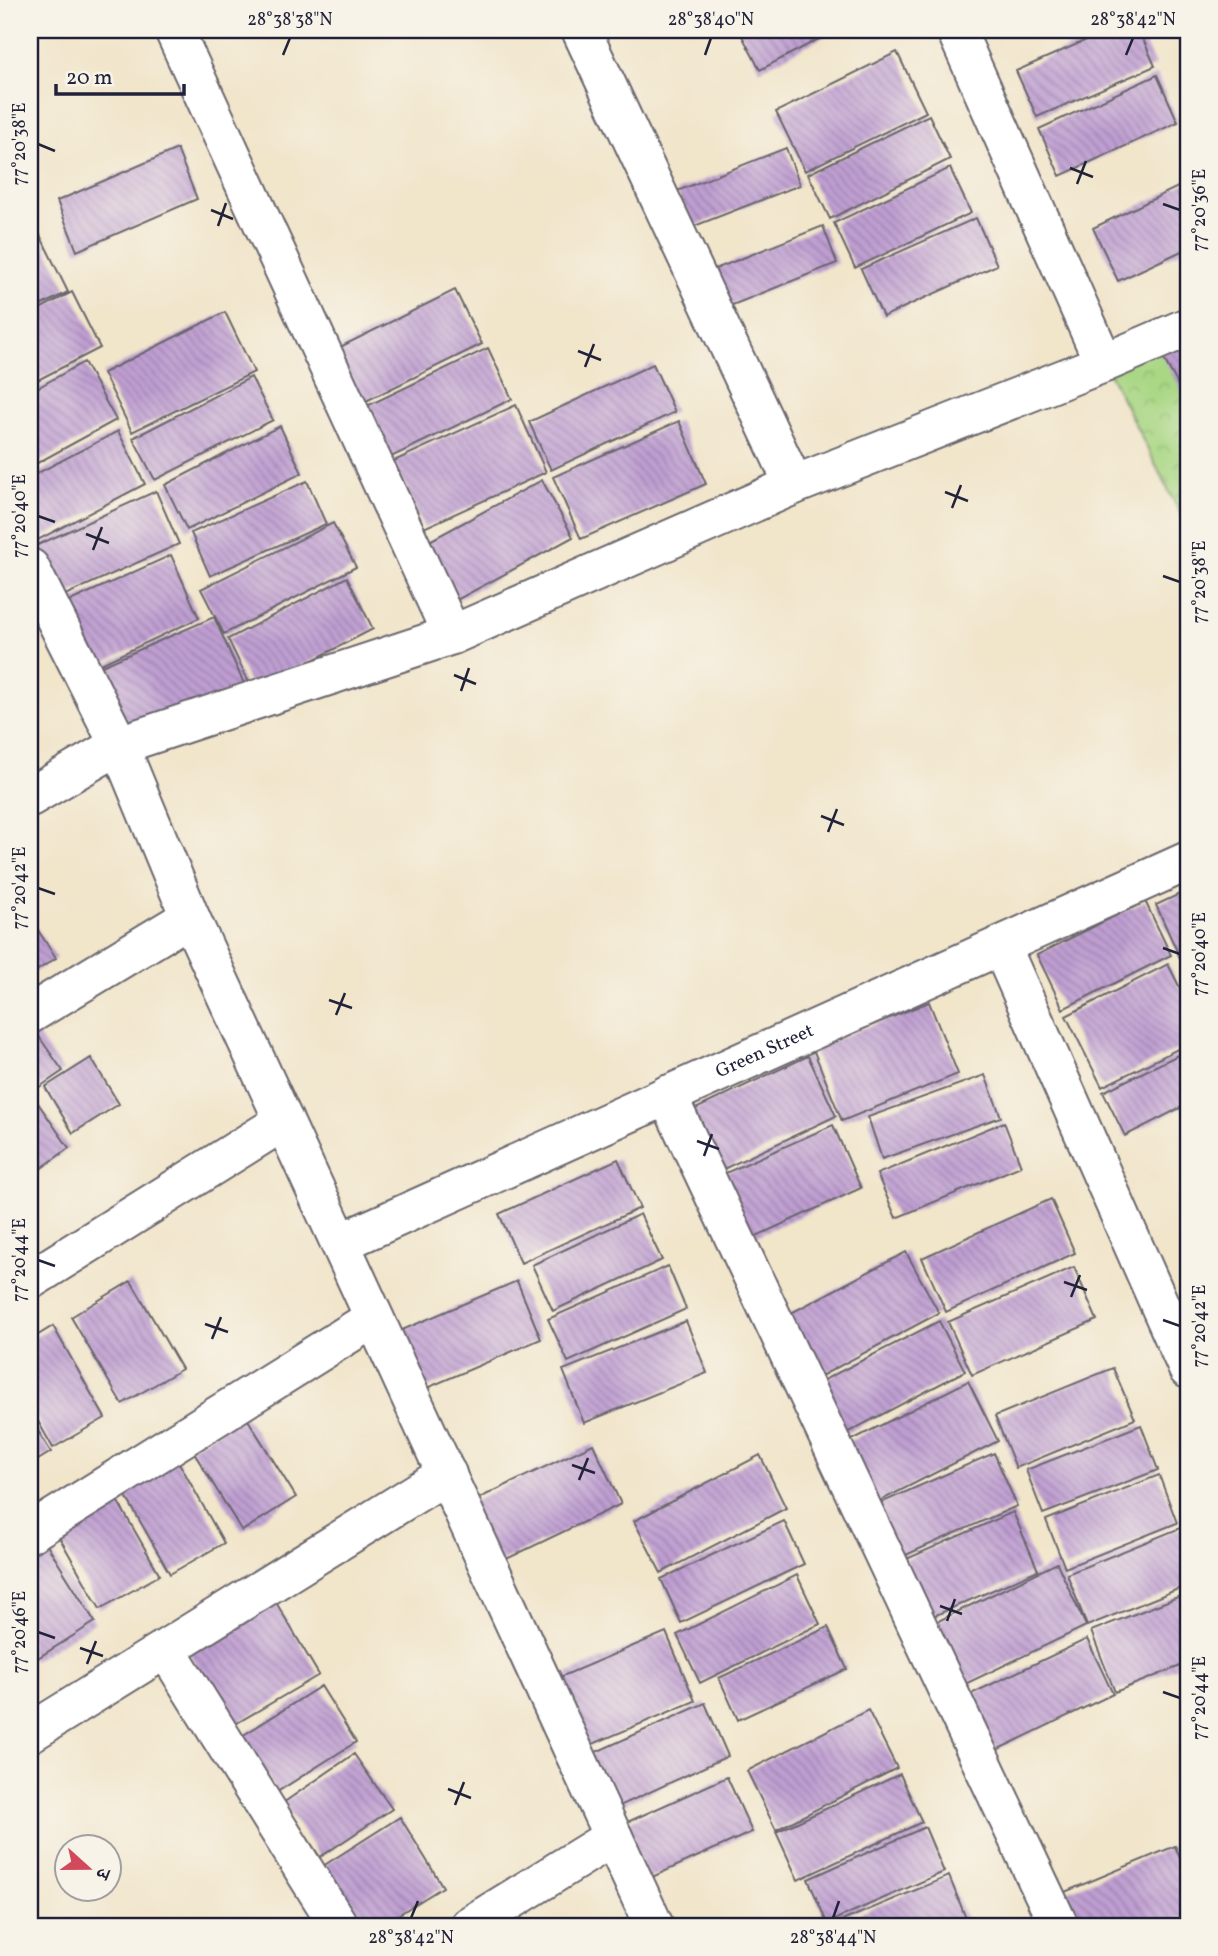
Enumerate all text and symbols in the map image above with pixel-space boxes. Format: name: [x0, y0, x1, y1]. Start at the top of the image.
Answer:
text: 28°38'38"N: [247, 8, 333, 33]
text: 28°38'40"N: [668, 8, 754, 33]
text: 28°38'42"N: [1090, 8, 1176, 33]
scale bar: [56, 52, 184, 96]
text: 20 m: [66, 64, 112, 93]
text: 77°20'38"E: [8, 102, 33, 185]
text: 77°20'36"E: [1188, 168, 1213, 251]
text: 77°20'40"E: [8, 474, 33, 558]
text: 77°20'38"E: [1188, 540, 1213, 623]
text: 77°20'42"E: [8, 846, 33, 930]
text: 77°20'40"E: [1188, 912, 1213, 996]
street label: Green Street: [712, 1018, 818, 1085]
text: 77°20'44"E: [8, 1218, 33, 1302]
text: 77°20'42"E: [1188, 1284, 1213, 1368]
text: 77°20'46"E: [8, 1590, 33, 1673]
text: 77°20'44"E: [1188, 1656, 1213, 1740]
north arrow: [52, 1834, 122, 1904]
text: उ: [88, 1862, 117, 1884]
text: 28°38'42"N: [368, 1926, 454, 1951]
text: 28°38'44"N: [790, 1926, 876, 1951]

